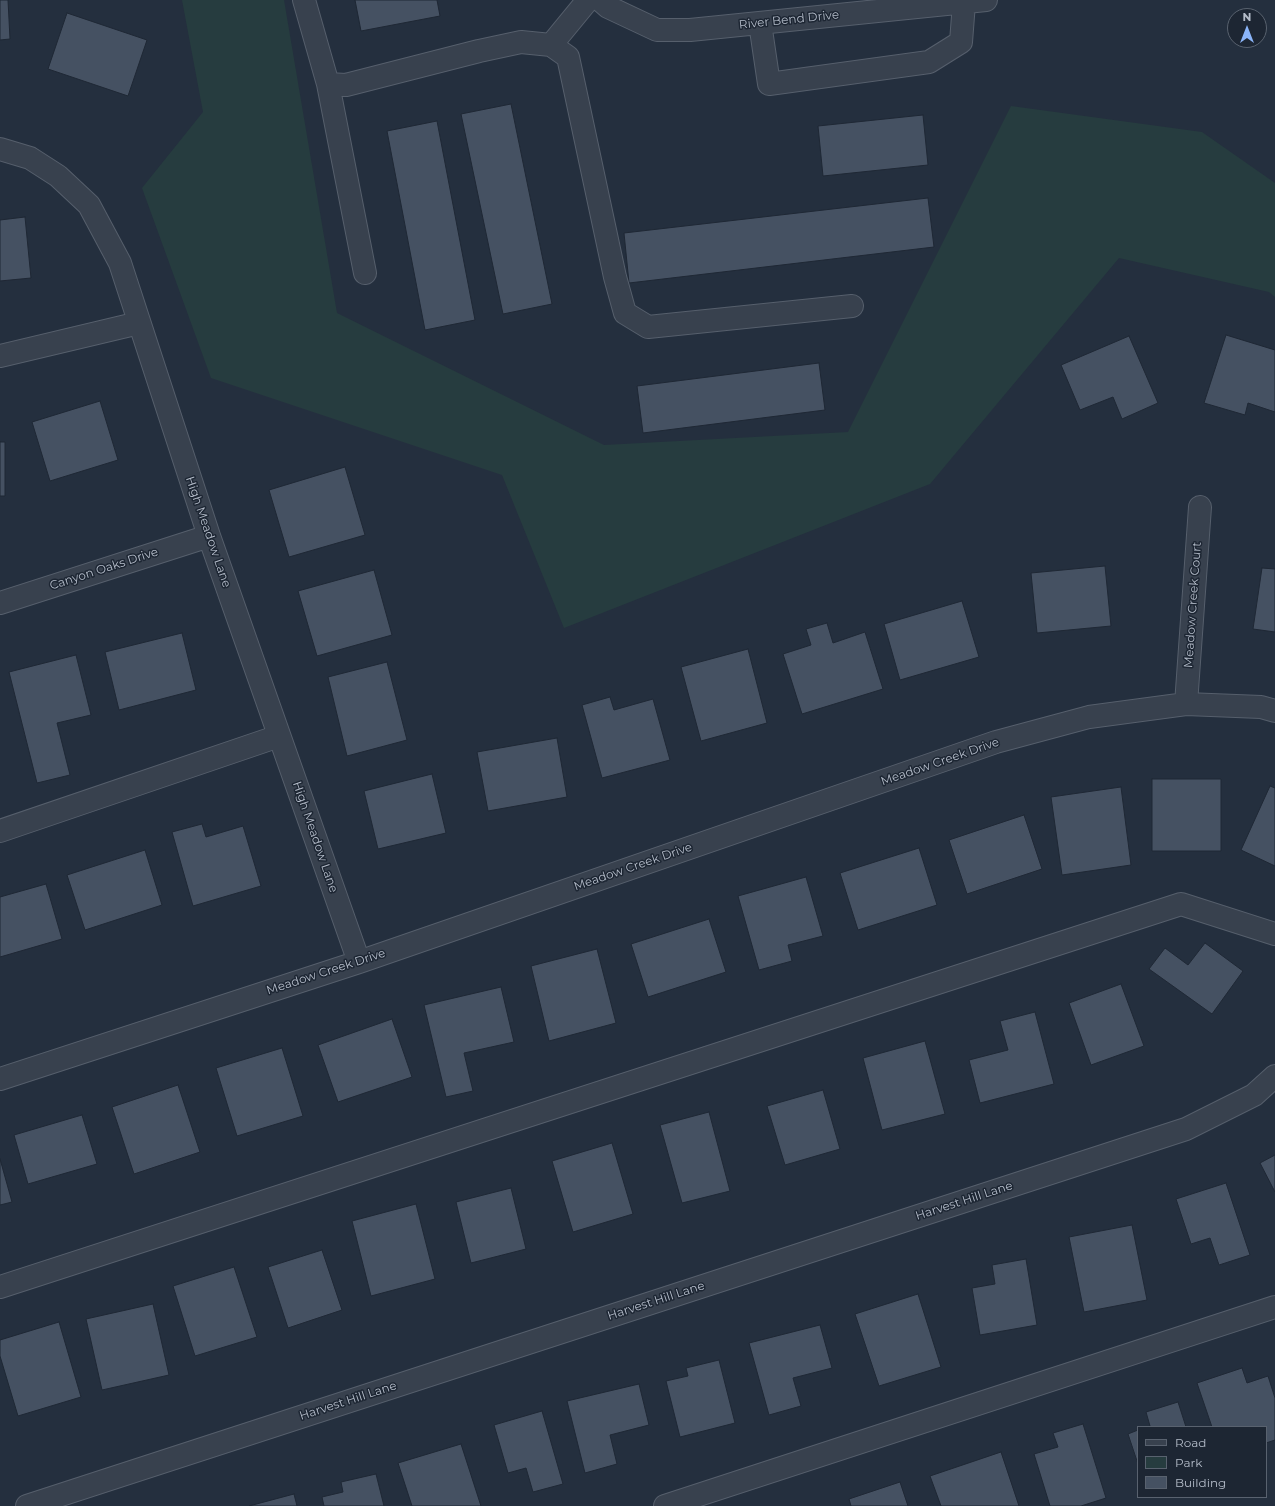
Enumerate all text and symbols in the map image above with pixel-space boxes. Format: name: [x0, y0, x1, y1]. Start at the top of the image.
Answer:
street label: River Bend Drive: [738, 8, 840, 32]
north arrow: [1227, 8, 1267, 48]
text: N: [1243, 10, 1251, 24]
street label: High Meadow Lane: [182, 474, 234, 590]
street label: Meadow Creek Court: [1181, 541, 1205, 669]
street label: Canyon Oaks Drive: [48, 545, 160, 593]
street label: Meadow Creek Drive: [879, 735, 1001, 789]
street label: High Meadow Lane: [289, 779, 341, 895]
street label: Meadow Creek Drive: [572, 840, 694, 894]
street label: Meadow Creek Drive: [265, 946, 387, 998]
street label: Harvest Hill Lane: [914, 1178, 1014, 1224]
street label: Harvest Hill Lane: [606, 1278, 706, 1324]
street label: Harvest Hill Lane: [298, 1378, 398, 1424]
legend: [1137, 1426, 1267, 1498]
text: Road: [1175, 1435, 1206, 1450]
text: Park: [1175, 1455, 1202, 1470]
text: Building: [1175, 1475, 1226, 1490]

